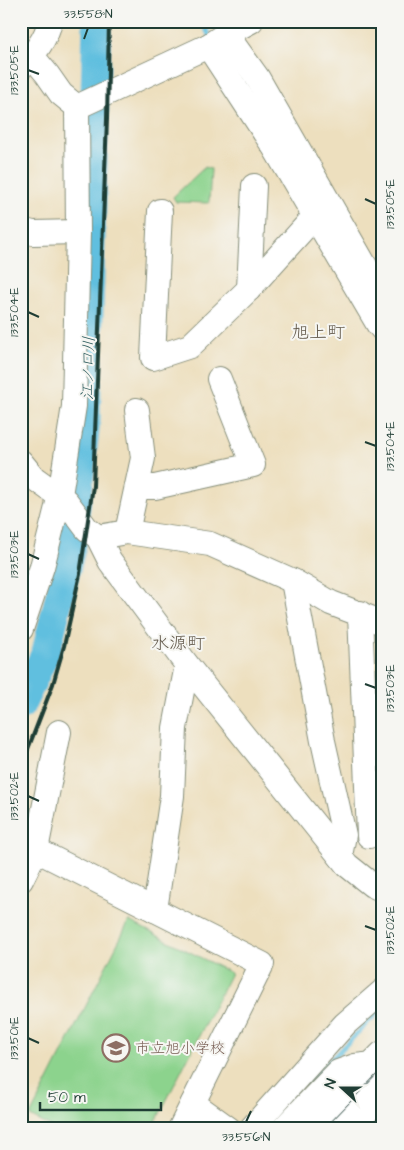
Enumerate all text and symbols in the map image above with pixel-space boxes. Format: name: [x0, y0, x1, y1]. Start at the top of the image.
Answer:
text: 33.558°N: [64, 6, 113, 23]
text: 133.505°E: [6, 45, 23, 95]
text: 133.505°E: [382, 179, 399, 229]
text: 133.504°E: [6, 287, 23, 337]
district label: 旭上町: [291, 320, 345, 345]
water label: 江ノ口川: [76, 336, 100, 400]
text: 133.504°E: [382, 421, 399, 471]
text: 133.503°E: [6, 530, 23, 578]
district label: 水源町: [151, 631, 205, 656]
text: 133.503°E: [382, 664, 399, 712]
text: 133.502°E: [6, 772, 23, 820]
text: 133.502°E: [382, 906, 399, 954]
text: 133.501°E: [6, 1017, 23, 1059]
school or university icon: 市立旭小学校: [101, 1033, 131, 1063]
place label: 市立旭小学校: [135, 1038, 225, 1059]
north arrow: [316, 1062, 366, 1112]
text: N: [320, 1076, 342, 1091]
scale bar: [40, 1080, 161, 1112]
text: 50 m: [48, 1087, 86, 1108]
text: 33.556°N: [222, 1129, 271, 1146]

